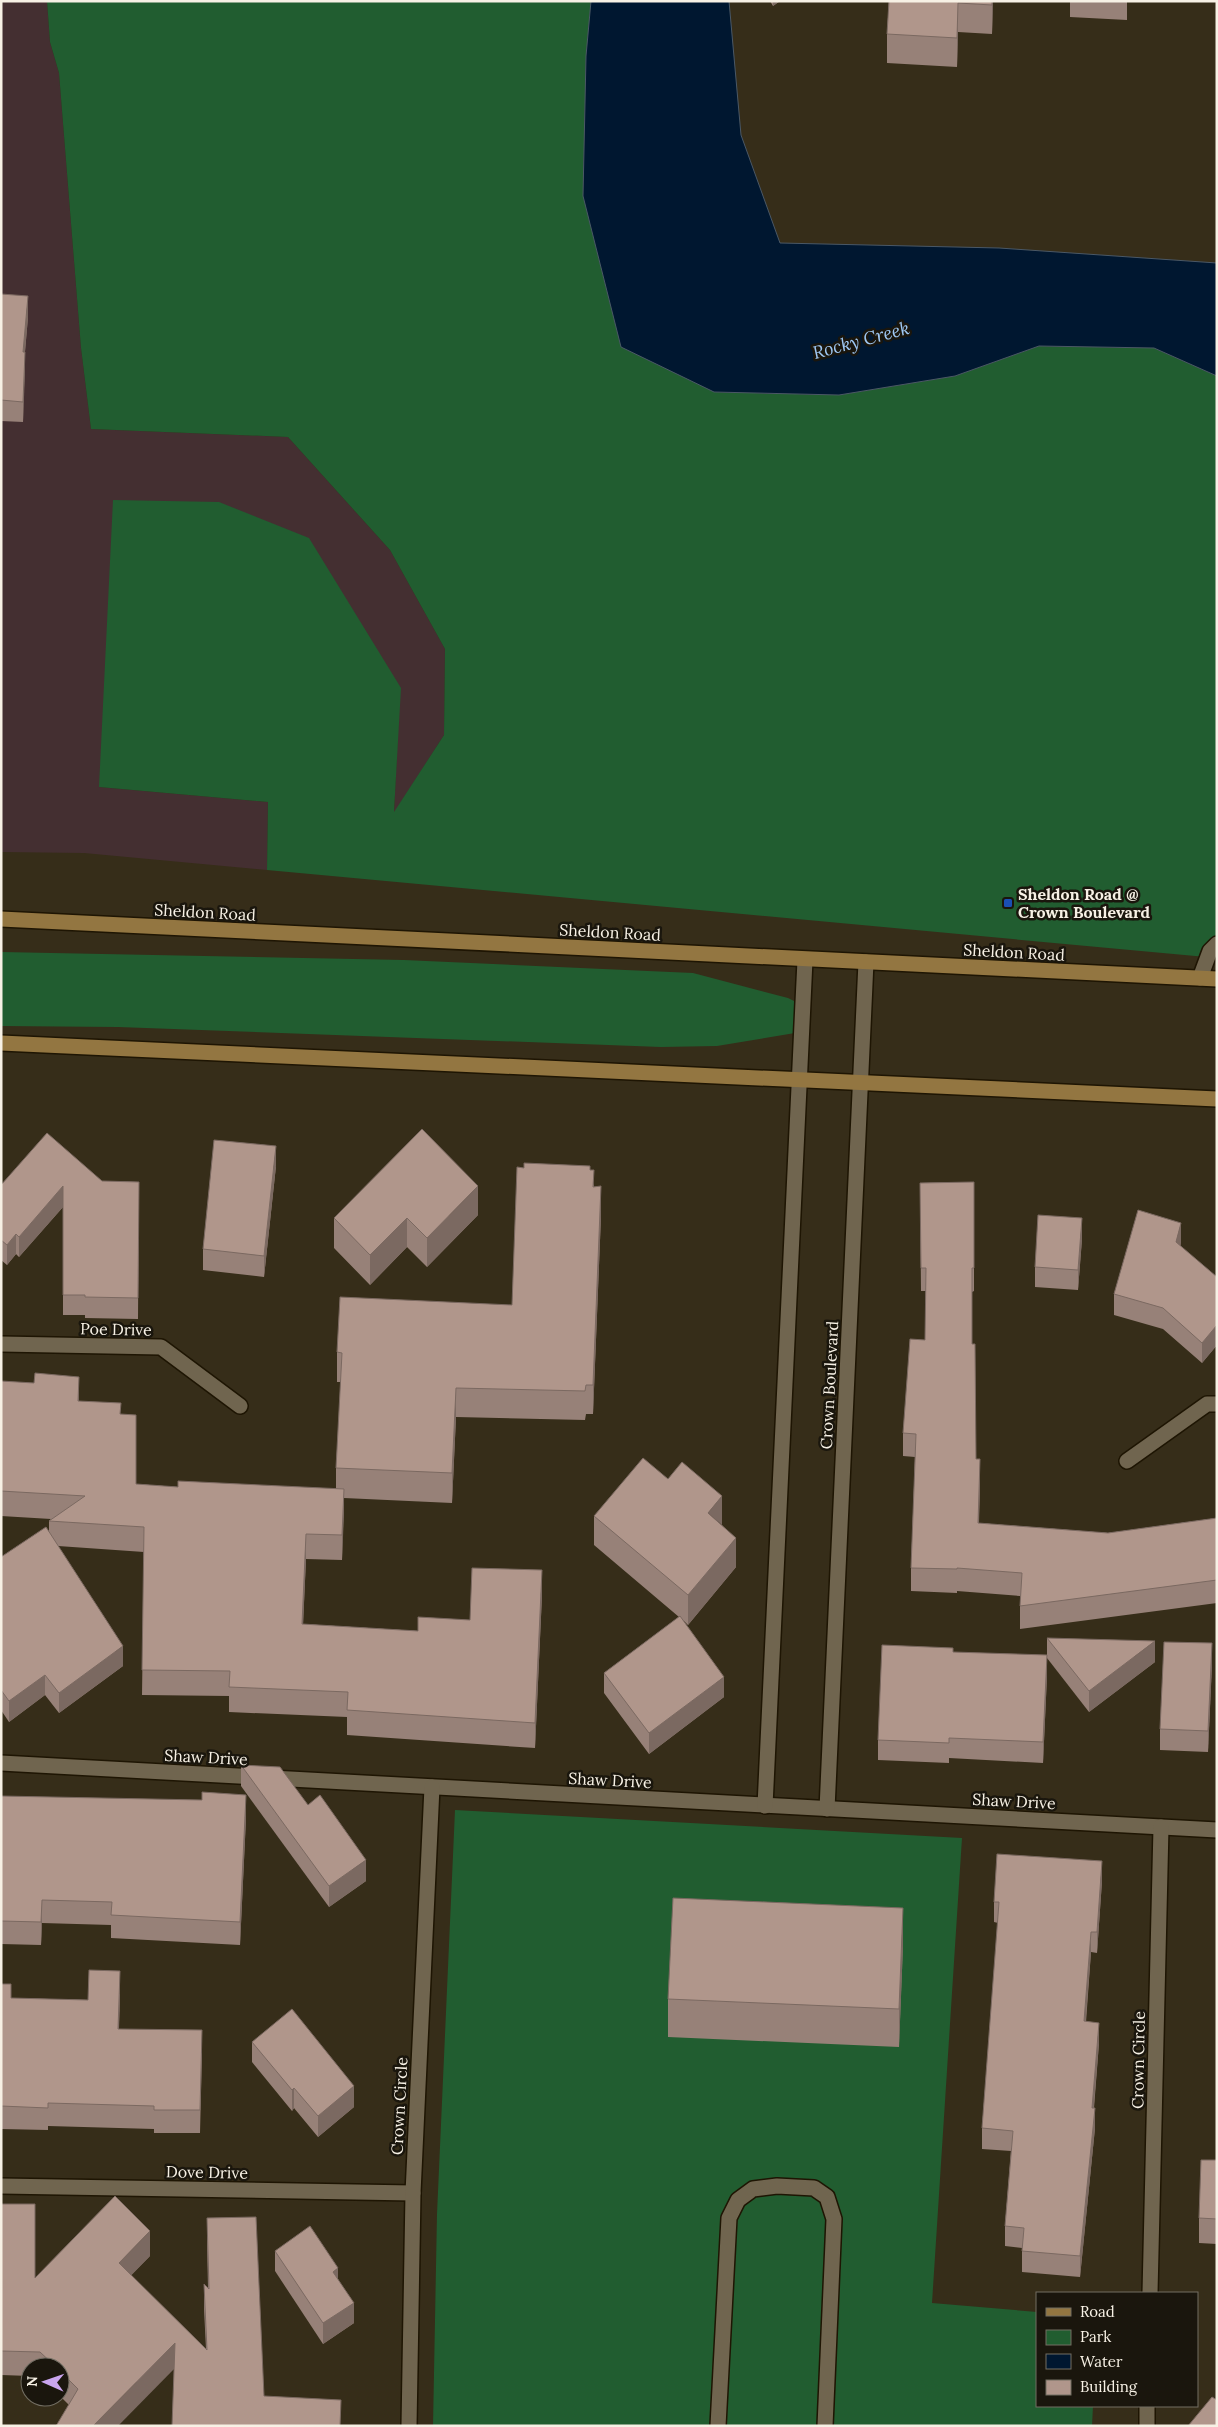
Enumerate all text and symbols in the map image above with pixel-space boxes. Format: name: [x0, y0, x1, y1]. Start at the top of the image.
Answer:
water label: Rocky Creek: [810, 316, 912, 364]
place label: Sheldon Road @ Crown Boulevard: [1018, 884, 1150, 922]
marker: Sheldon Road @ Crown Boulevard: [1002, 897, 1014, 909]
street label: Sheldon Road: [154, 899, 257, 925]
street label: Sheldon Road: [559, 919, 662, 945]
street label: Sheldon Road: [963, 939, 1066, 965]
street label: Poe Drive: [80, 1318, 152, 1340]
street label: Crown Boulevard: [816, 1320, 842, 1450]
street label: Shaw Drive: [164, 1745, 249, 1769]
street label: Shaw Drive: [568, 1768, 653, 1792]
street label: Shaw Drive: [972, 1789, 1057, 1813]
street label: Crown Circle: [1127, 2011, 1149, 2109]
street label: Crown Circle: [386, 2056, 412, 2155]
street label: Dove Drive: [166, 2161, 249, 2183]
legend: [1036, 2292, 1198, 2407]
text: Road: [1080, 2302, 1115, 2321]
text: Park: [1080, 2327, 1111, 2346]
text: Water: [1080, 2352, 1123, 2371]
north arrow: [20, 2357, 70, 2407]
text: N: [23, 2376, 41, 2387]
text: Building: [1080, 2377, 1138, 2396]

